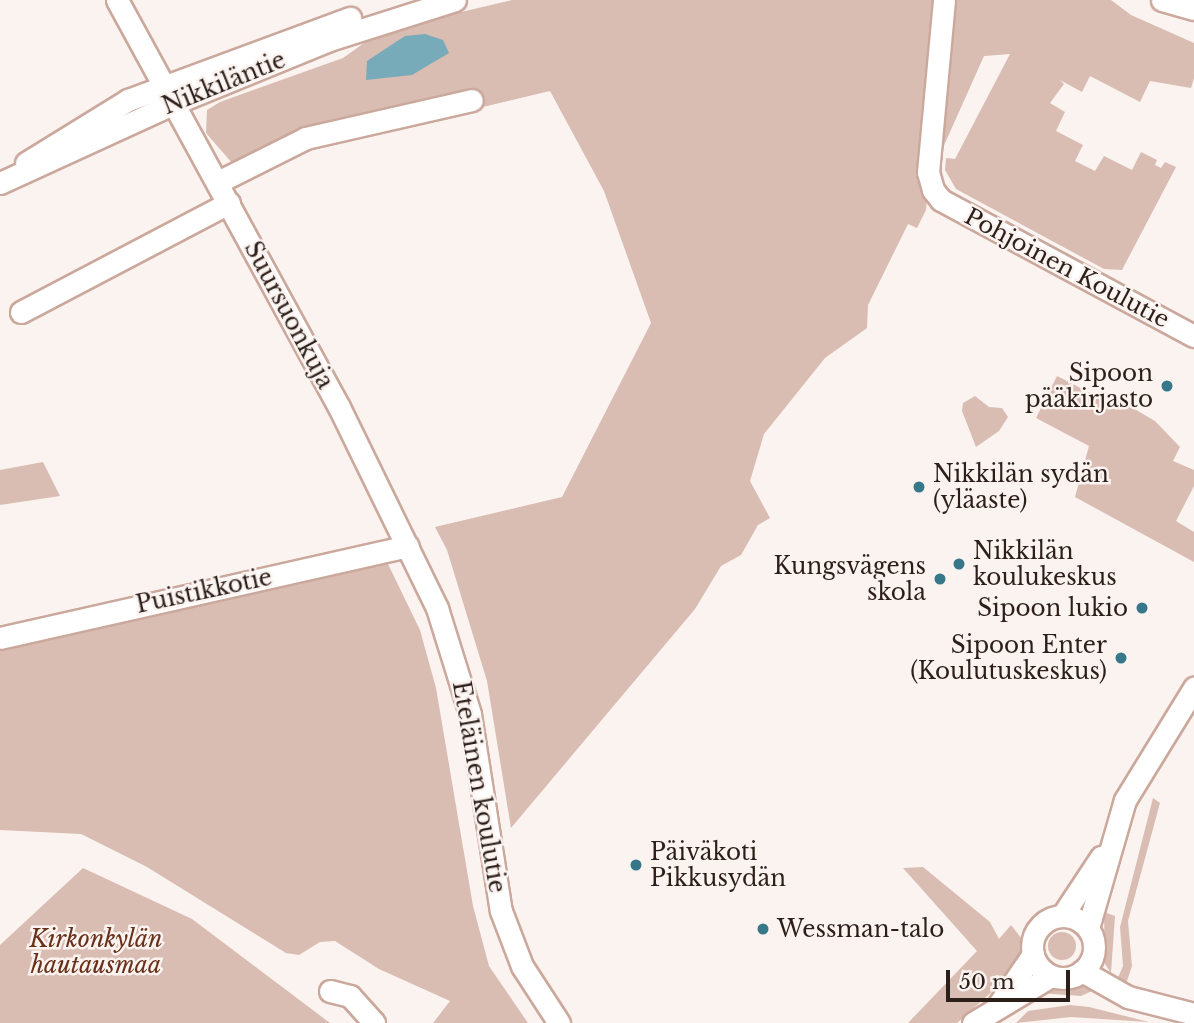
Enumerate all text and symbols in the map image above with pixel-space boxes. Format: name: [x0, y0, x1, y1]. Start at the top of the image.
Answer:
street label: Nikkiläntie: [158, 46, 290, 120]
street label: Pohjoinen Koulutie: [960, 202, 1174, 334]
street label: Suursuonkuja: [239, 237, 339, 393]
place label: Sipoon pääkirjasto: [1025, 359, 1153, 413]
marker: Sipoon pääkirjasto: [1159, 378, 1175, 394]
place label: Nikkilän sydän (yläaste): [933, 460, 1109, 514]
marker: Nikkilän sydän (yläaste): [911, 479, 927, 495]
place label: Nikkilän koulukeskus: [973, 537, 1117, 591]
place label: Kungsvägens skola: [773, 552, 926, 606]
marker: Nikkilän koulukeskus: [951, 556, 967, 572]
street label: Puistikkotie: [133, 563, 275, 619]
marker: Kungsvägens skola: [932, 571, 948, 587]
place label: Sipoon lukio: [977, 594, 1128, 622]
marker: Sipoon lukio: [1134, 600, 1150, 616]
place label: Sipoon Enter (Koulutuskeskus): [910, 631, 1107, 685]
marker: Sipoon Enter (Koulutuskeskus): [1113, 650, 1129, 666]
street label: Eteläinen koulutie: [447, 679, 511, 895]
place label: Päiväkoti Pikkusydän: [650, 838, 786, 892]
marker: Päiväkoti Pikkusydän: [628, 857, 644, 873]
place label: Wessman-talo: [777, 915, 944, 943]
marker: Wessman-talo: [755, 921, 771, 937]
park label: Kirkonkylän hautausmaa: [30, 925, 162, 979]
scale bar: [949, 956, 1073, 1000]
text: 50 m: [959, 969, 1014, 995]

